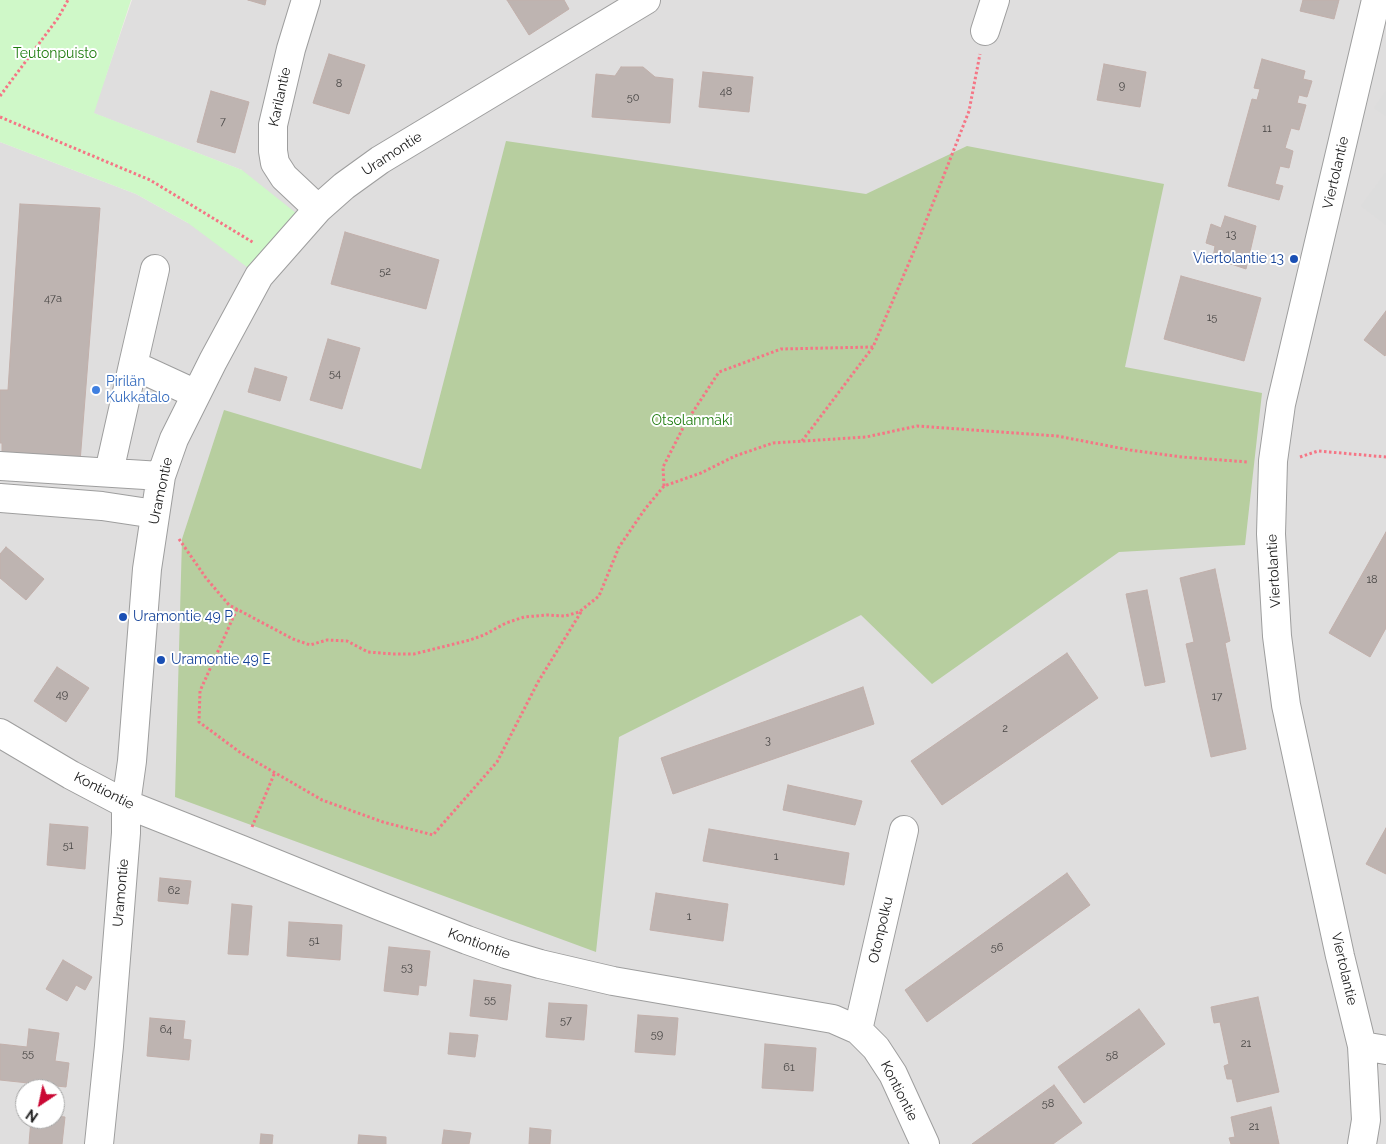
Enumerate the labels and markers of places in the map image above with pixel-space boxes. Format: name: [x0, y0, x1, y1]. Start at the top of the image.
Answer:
place label: Viertolantie 13: [1193, 251, 1284, 267]
marker: Viertolantie 13: [1288, 253, 1300, 265]
place label: Pirilän Kukkatalo: [106, 374, 170, 407]
marker: Pirilän Kukkatalo: [90, 384, 102, 396]
place label: Uramontie 49 P: [133, 609, 233, 625]
marker: Uramontie 49 P: [117, 611, 129, 623]
place label: Uramontie 49 E: [171, 652, 271, 668]
marker: Uramontie 49 E: [155, 654, 167, 666]

